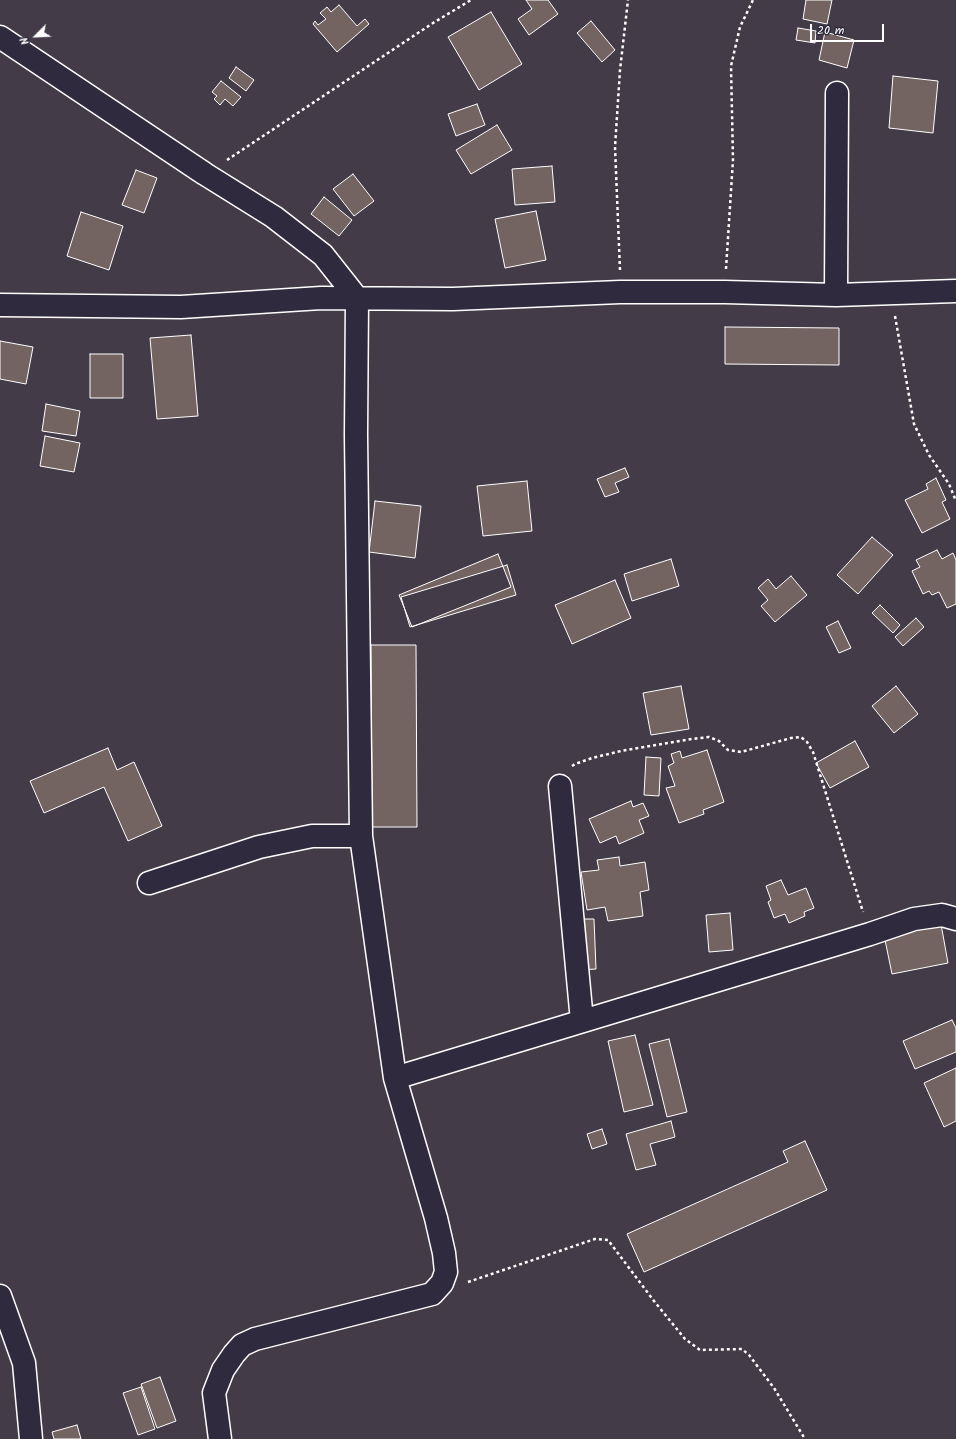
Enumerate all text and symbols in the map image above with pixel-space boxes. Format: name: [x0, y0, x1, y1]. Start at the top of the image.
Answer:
north arrow: [16, 16, 56, 56]
scale bar: [812, 16, 886, 42]
text: 20 m: [817, 21, 844, 40]
text: N: [15, 34, 35, 48]

